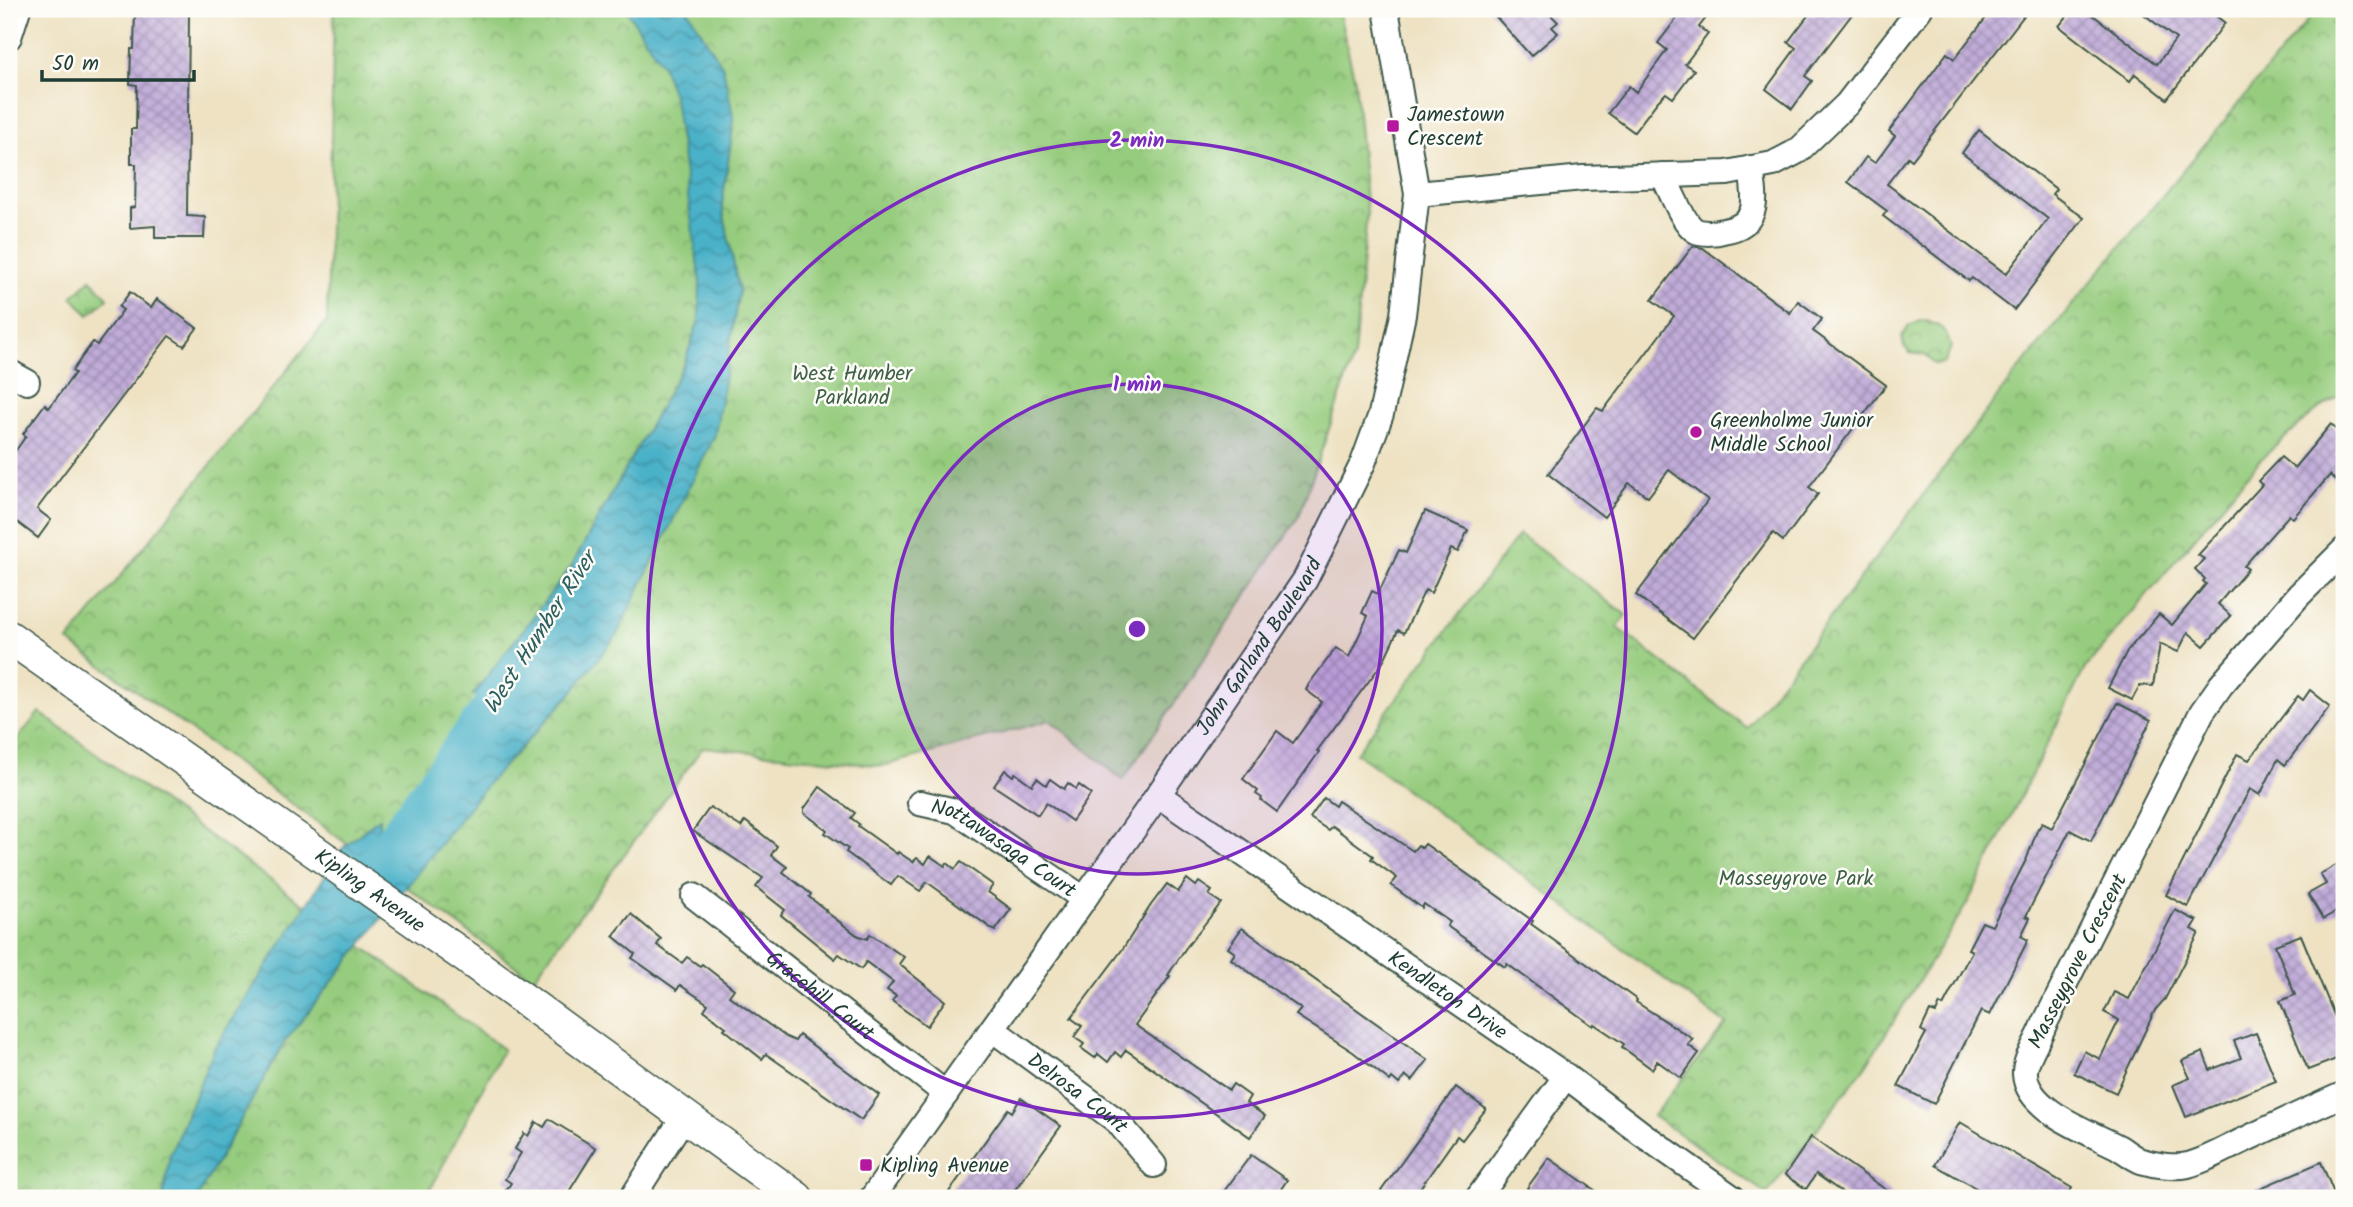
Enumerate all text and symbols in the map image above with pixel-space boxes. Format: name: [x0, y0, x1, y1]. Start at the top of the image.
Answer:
scale bar: [42, 38, 194, 82]
text: 50 m: [52, 48, 99, 81]
place label: Jamestown Crescent: [1407, 99, 1505, 156]
marker: Jamestown Crescent: [1385, 118, 1401, 134]
text: 2 min: [1110, 125, 1164, 158]
park label: West Humber Parkland: [792, 358, 913, 415]
text: 1 min: [1113, 369, 1161, 402]
place label: Greenholme Junior Middle School: [1710, 405, 1874, 462]
marker: Greenholme Junior Middle School: [1688, 424, 1704, 440]
water label: West Humber River: [475, 541, 609, 721]
street label: John Garland Boulevard: [1188, 552, 1332, 743]
centre of rings: [1125, 617, 1149, 641]
street label: Nottawasaga Court: [928, 791, 1083, 908]
street label: Kipling Avenue: [307, 841, 432, 942]
park label: Masseygrove Park: [1719, 863, 1874, 896]
street label: Masseygrove Crescent: [2020, 868, 2137, 1055]
street label: Gracehill Court: [758, 943, 882, 1051]
street label: Kendleton Drive: [1380, 943, 1514, 1049]
street label: Delrosa Court: [1020, 1045, 1136, 1142]
place label: Kipling Avenue: [880, 1150, 1010, 1183]
marker: Kipling Avenue: [858, 1157, 874, 1173]

